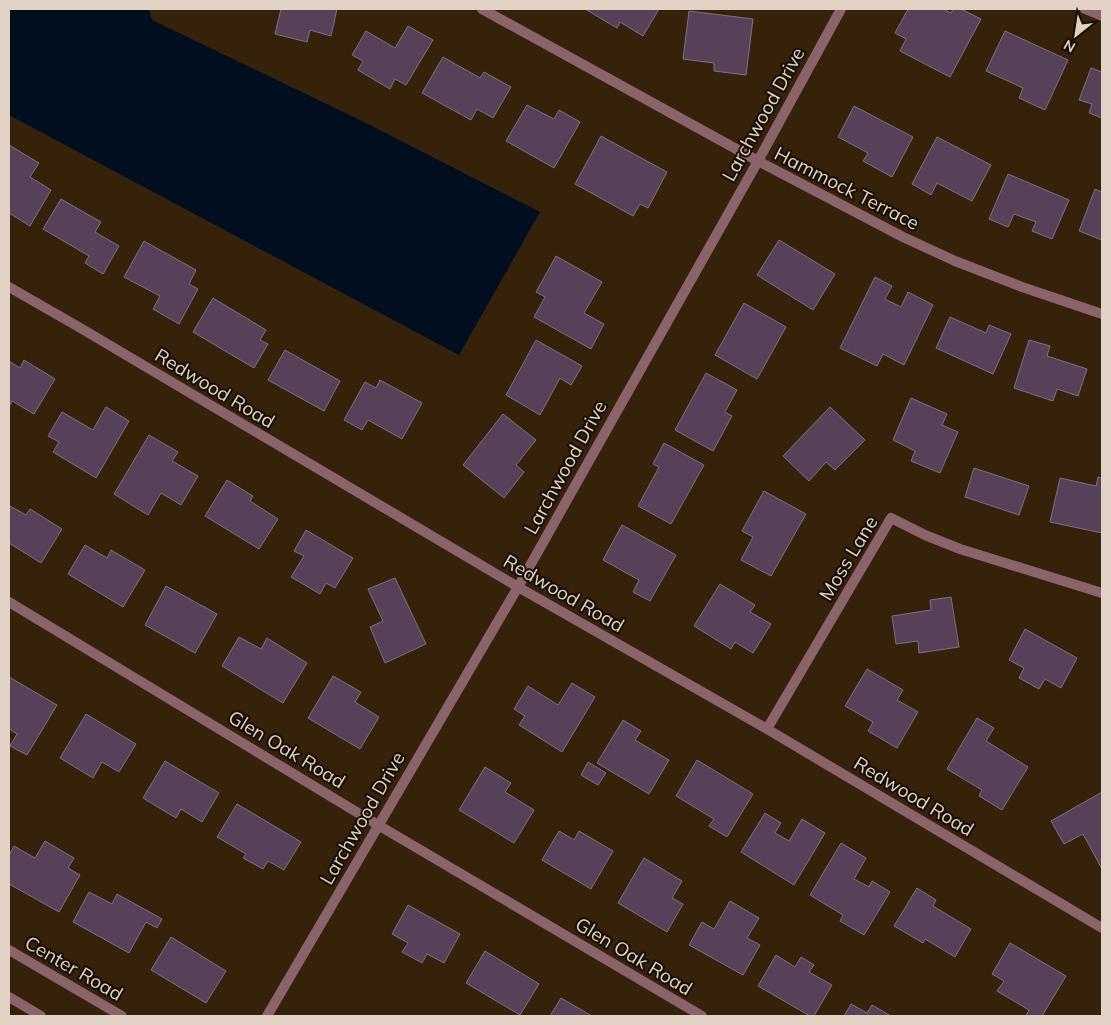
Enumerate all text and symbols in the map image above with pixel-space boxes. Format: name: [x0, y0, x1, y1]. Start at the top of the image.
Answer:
north arrow: [1051, 10, 1101, 60]
text: N: [1060, 36, 1079, 57]
street label: Larchwood Drive: [716, 43, 810, 185]
street label: Hammock Terrace: [771, 141, 923, 235]
street label: Redwood Road: [151, 343, 279, 433]
street label: Larchwood Drive: [518, 396, 612, 538]
street label: Moss Lane: [813, 511, 883, 605]
street label: Redwood Road: [499, 549, 629, 637]
street label: Glen Oak Road: [224, 705, 350, 793]
street label: Larchwood Drive: [314, 747, 410, 889]
street label: Redwood Road: [850, 751, 978, 841]
street label: Glen Oak Road: [571, 912, 697, 1000]
street label: Center Road: [21, 930, 127, 1006]

